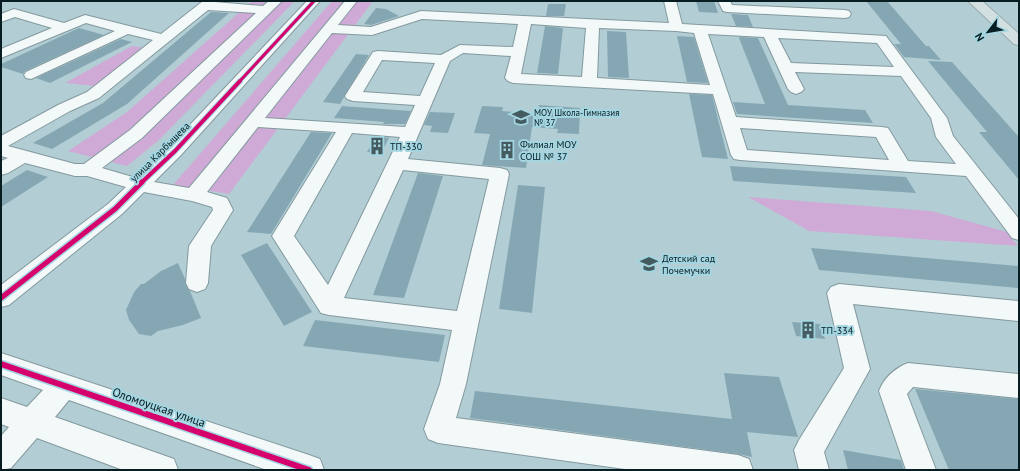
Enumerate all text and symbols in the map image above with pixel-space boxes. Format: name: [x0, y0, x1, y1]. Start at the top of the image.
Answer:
north arrow: [968, 12, 1008, 52]
text: N: [972, 30, 987, 44]
school or university icon: МОУ Школа-Гимназия № 37: [511, 107, 531, 127]
place label: МОУ Школа-Гимназия № 37: [534, 107, 619, 128]
street label: улица Карбышева: [127, 119, 193, 185]
building icon: ТП-330: [367, 136, 387, 156]
place label: Филиал МОУ СОШ № 37: [520, 138, 577, 163]
place label: ТП-330: [390, 140, 423, 153]
building icon: Филиал МОУ СОШ № 37: [497, 140, 517, 160]
place label: Детский сад Почемучки: [662, 252, 716, 277]
school or university icon: Детский сад Почемучки: [639, 254, 659, 274]
building icon: ТП-334: [798, 320, 818, 340]
place label: ТП-334: [821, 324, 854, 337]
street label: Оломоуцкая улица: [110, 384, 208, 430]

